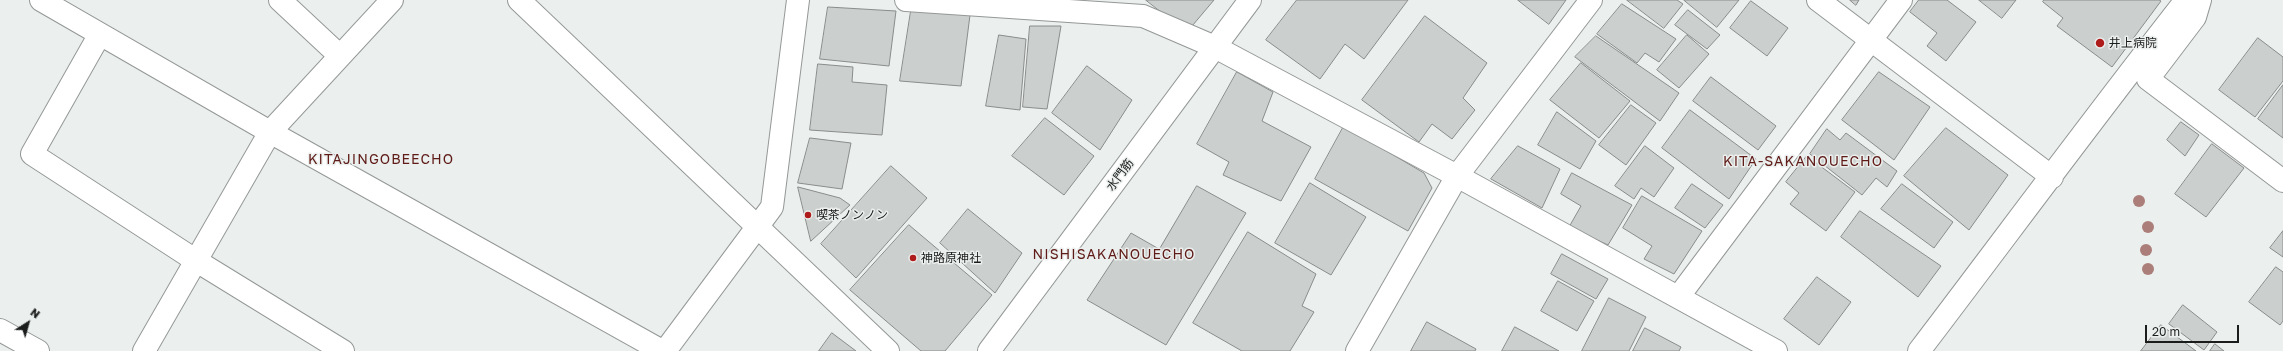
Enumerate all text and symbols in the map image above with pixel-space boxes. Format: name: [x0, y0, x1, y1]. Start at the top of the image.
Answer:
place label: 井上病院: [2109, 36, 2157, 50]
marker: 井上病院: [2094, 37, 2106, 49]
district label: KITAJINGOBEECHO: [308, 152, 454, 168]
district label: KITA-SAKANOUECHO: [1723, 154, 1883, 170]
street label: 水門筋: [1103, 156, 1137, 194]
place label: 喫茶ノンノン: [816, 208, 888, 222]
marker: 喫茶ノンノン: [803, 210, 813, 220]
district label: NISHISAKANOUECHO: [1033, 247, 1195, 263]
place label: 神路原神社: [921, 251, 981, 265]
marker: 神路原神社: [908, 253, 918, 263]
north arrow: [8, 303, 48, 343]
text: N: [28, 305, 43, 321]
scale bar: [2147, 317, 2241, 343]
text: 20 m: [2152, 324, 2180, 339]

